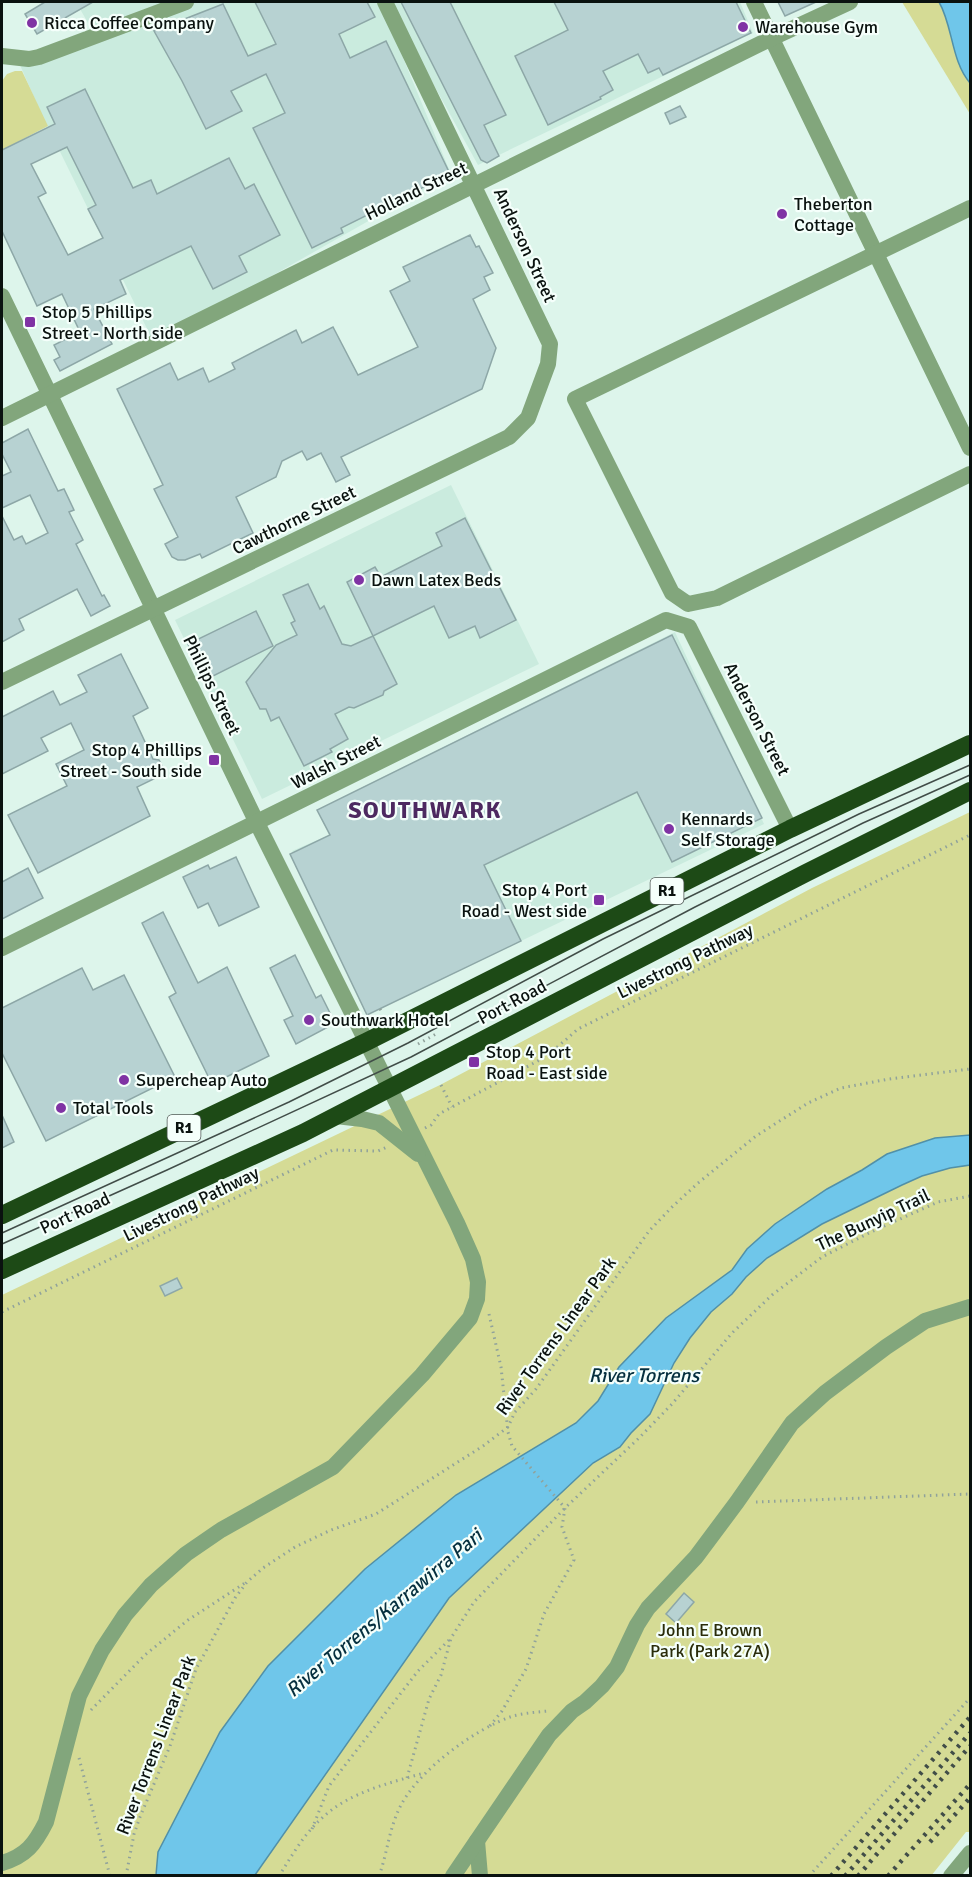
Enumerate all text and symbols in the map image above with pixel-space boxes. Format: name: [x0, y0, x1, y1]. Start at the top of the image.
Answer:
place label: Ricca Coffee Company: [44, 12, 215, 34]
marker: Ricca Coffee Company: [25, 16, 39, 30]
place label: Warehouse Gym: [755, 16, 878, 38]
marker: Warehouse Gym: [736, 20, 750, 34]
street label: Holland Street: [361, 157, 471, 225]
street label: Anderson Street: [489, 184, 561, 306]
place label: Theberton Cottage: [794, 193, 872, 236]
marker: Theberton Cottage: [775, 207, 789, 221]
place label: Stop 5 Phillips Street - North side: [42, 301, 183, 344]
marker: Stop 5 Phillips Street - North side: [23, 315, 37, 329]
street label: Cawthorne Street: [229, 481, 359, 559]
place label: Dawn Latex Beds: [371, 569, 501, 591]
marker: Dawn Latex Beds: [352, 573, 366, 587]
street label: Phillips Street: [178, 631, 246, 739]
street label: Anderson Street: [719, 659, 795, 779]
street label: Walsh Street: [288, 730, 384, 794]
place label: Stop 4 Phillips Street - South side: [60, 739, 202, 782]
marker: Stop 4 Phillips Street - South side: [207, 753, 221, 767]
district label: SOUTHWARK: [348, 795, 502, 825]
place label: Kennards Self Storage: [681, 808, 775, 851]
marker: Kennards Self Storage: [662, 822, 676, 836]
road number: R1: [650, 878, 684, 904]
place label: Stop 4 Port Road - West side: [461, 879, 587, 922]
marker: Stop 4 Port Road - West side: [592, 893, 606, 907]
street label: Livestrong Pathway: [613, 918, 757, 1003]
street label: Port Road: [474, 975, 550, 1029]
place label: Southwark Hotel: [321, 1009, 449, 1031]
marker: Southwark Hotel: [302, 1013, 316, 1027]
place label: Stop 4 Port Road - East side: [486, 1041, 607, 1084]
marker: Stop 4 Port Road - East side: [467, 1055, 481, 1069]
place label: Supercheap Auto: [136, 1069, 267, 1091]
marker: Supercheap Auto: [117, 1073, 131, 1087]
place label: Total Tools: [73, 1097, 154, 1119]
marker: Total Tools: [54, 1101, 68, 1115]
road number: R1: [168, 1115, 201, 1141]
street label: Livestrong Pathway: [119, 1161, 263, 1246]
street label: The Bunyip Trail: [813, 1184, 933, 1256]
street label: Port Road: [36, 1187, 114, 1239]
street label: River Torrens Linear Park: [491, 1253, 621, 1419]
water label: River Torrens: [589, 1363, 701, 1388]
water label: River Torrens/Karrawirra Pari: [281, 1522, 489, 1703]
park label: John E Brown Park (Park 27A): [650, 1619, 770, 1662]
street label: River Torrens Linear Park: [112, 1652, 200, 1838]

